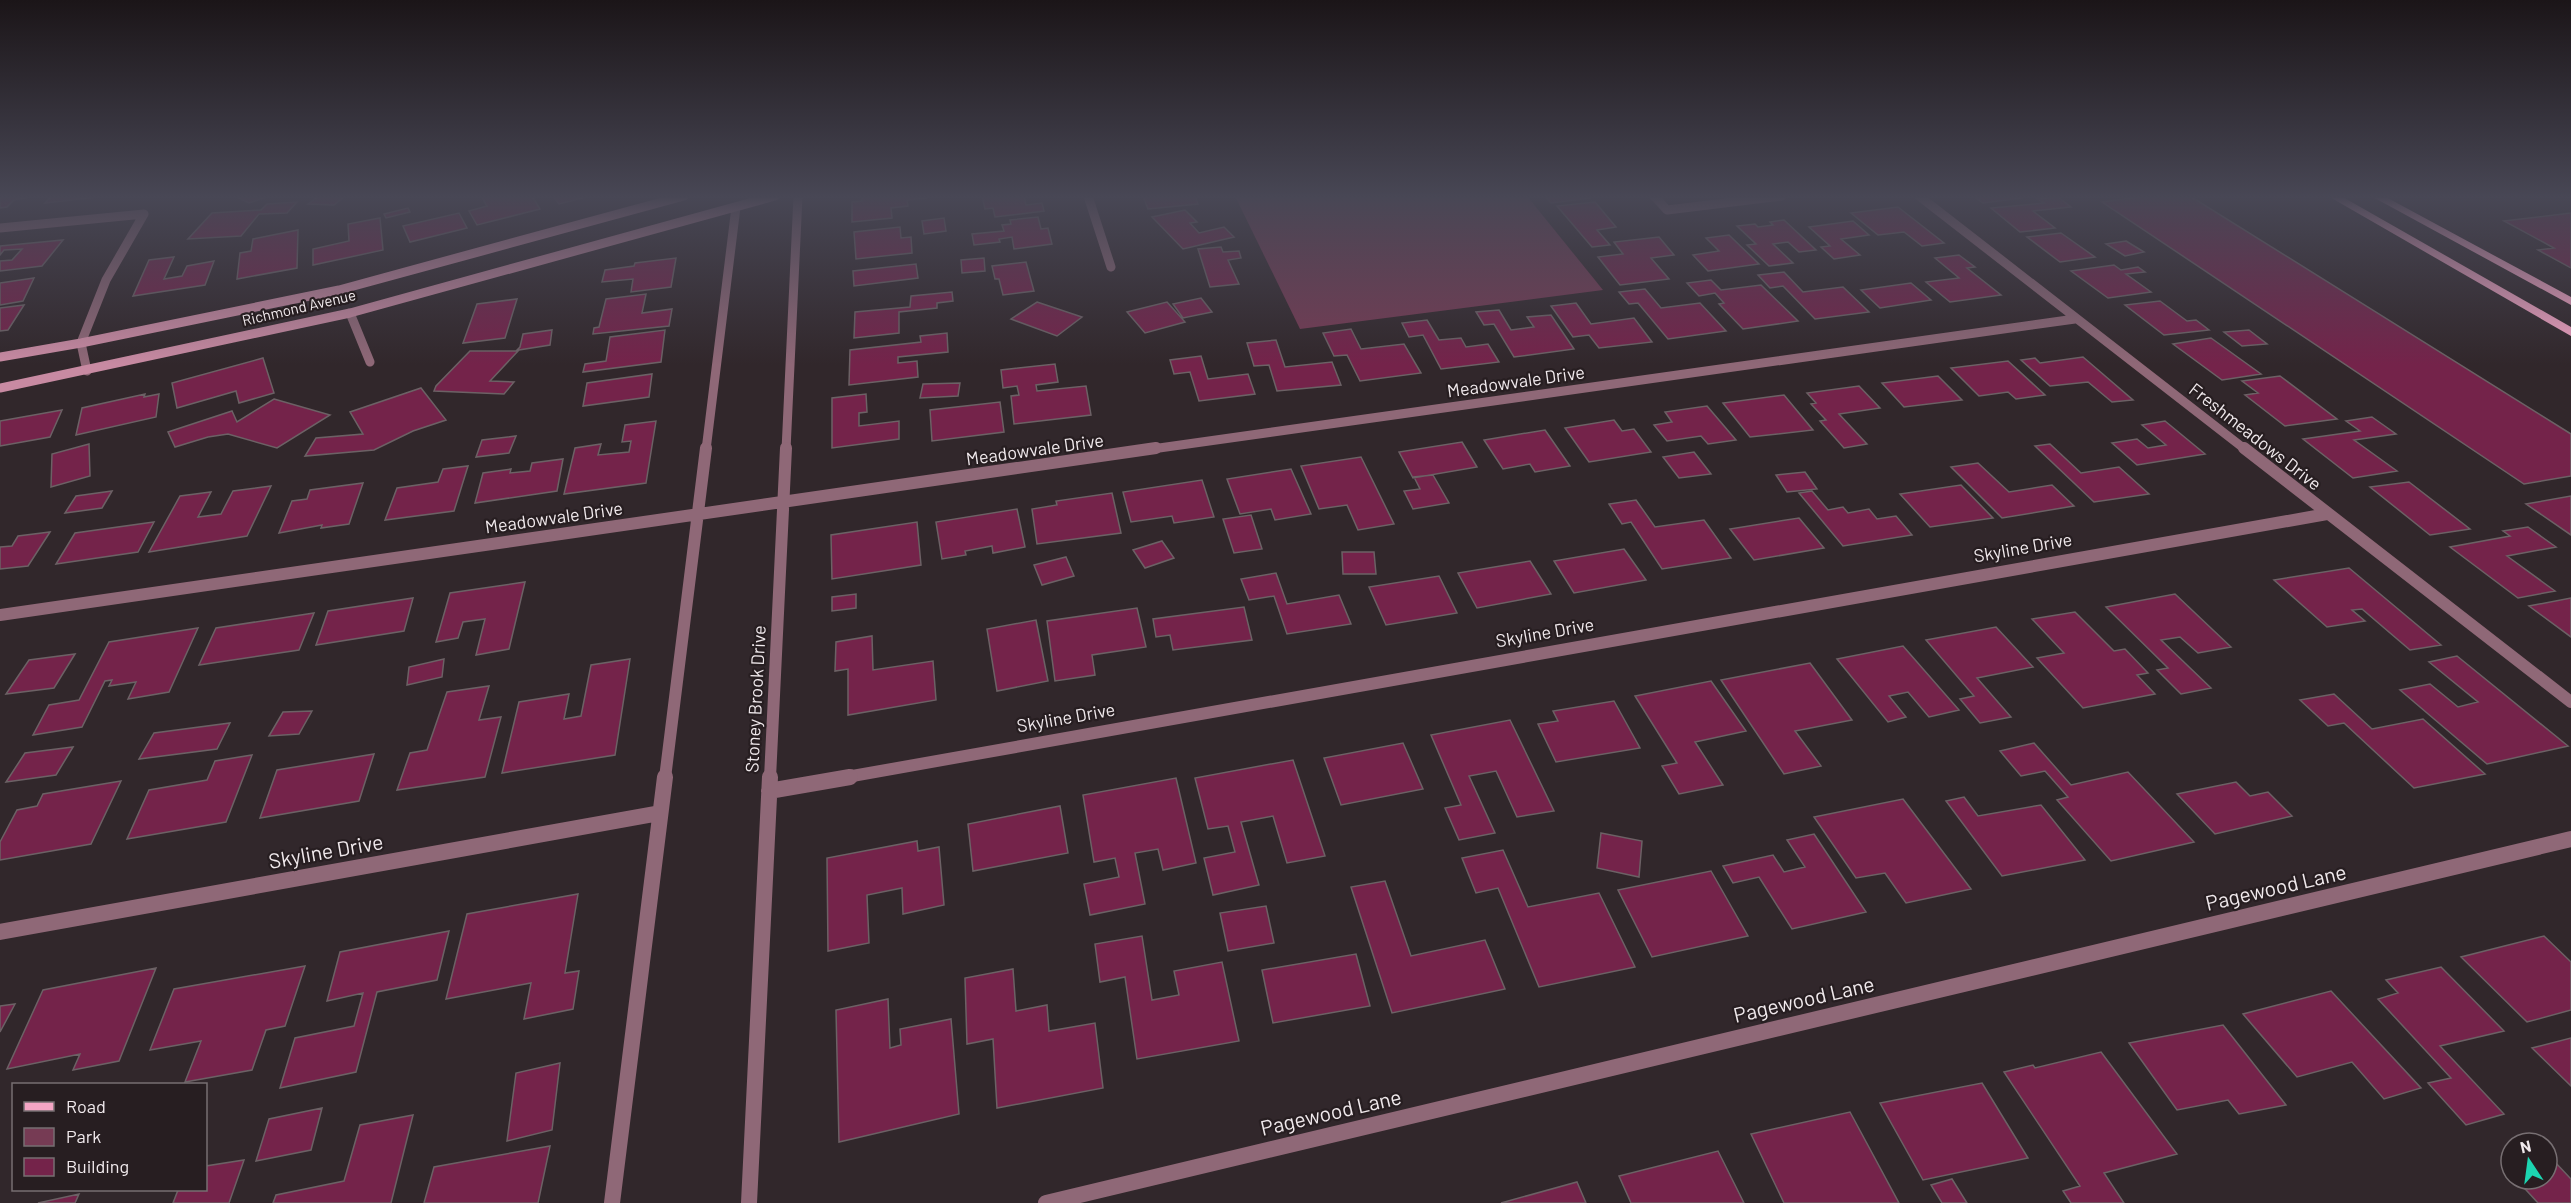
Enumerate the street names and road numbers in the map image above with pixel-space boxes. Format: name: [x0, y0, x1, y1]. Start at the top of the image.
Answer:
street label: Richmond Avenue: [240, 285, 357, 329]
street label: Meadowvale Drive: [1446, 360, 1586, 402]
street label: Freshmeadows Drive: [2185, 378, 2326, 495]
street label: Meadowvale Drive: [965, 428, 1105, 470]
street label: Meadowvale Drive: [484, 496, 624, 538]
street label: Skyline Drive: [1972, 528, 2074, 566]
street label: Skyline Drive: [1494, 613, 1596, 651]
street label: Stoney Brook Drive: [740, 625, 770, 773]
street label: Skyline Drive: [1015, 698, 1117, 736]
street label: Skyline Drive: [266, 828, 385, 873]
street label: Pagewood Lane: [2203, 858, 2348, 915]
street label: Pagewood Lane: [1731, 970, 1876, 1027]
street label: Pagewood Lane: [1258, 1083, 1403, 1140]

